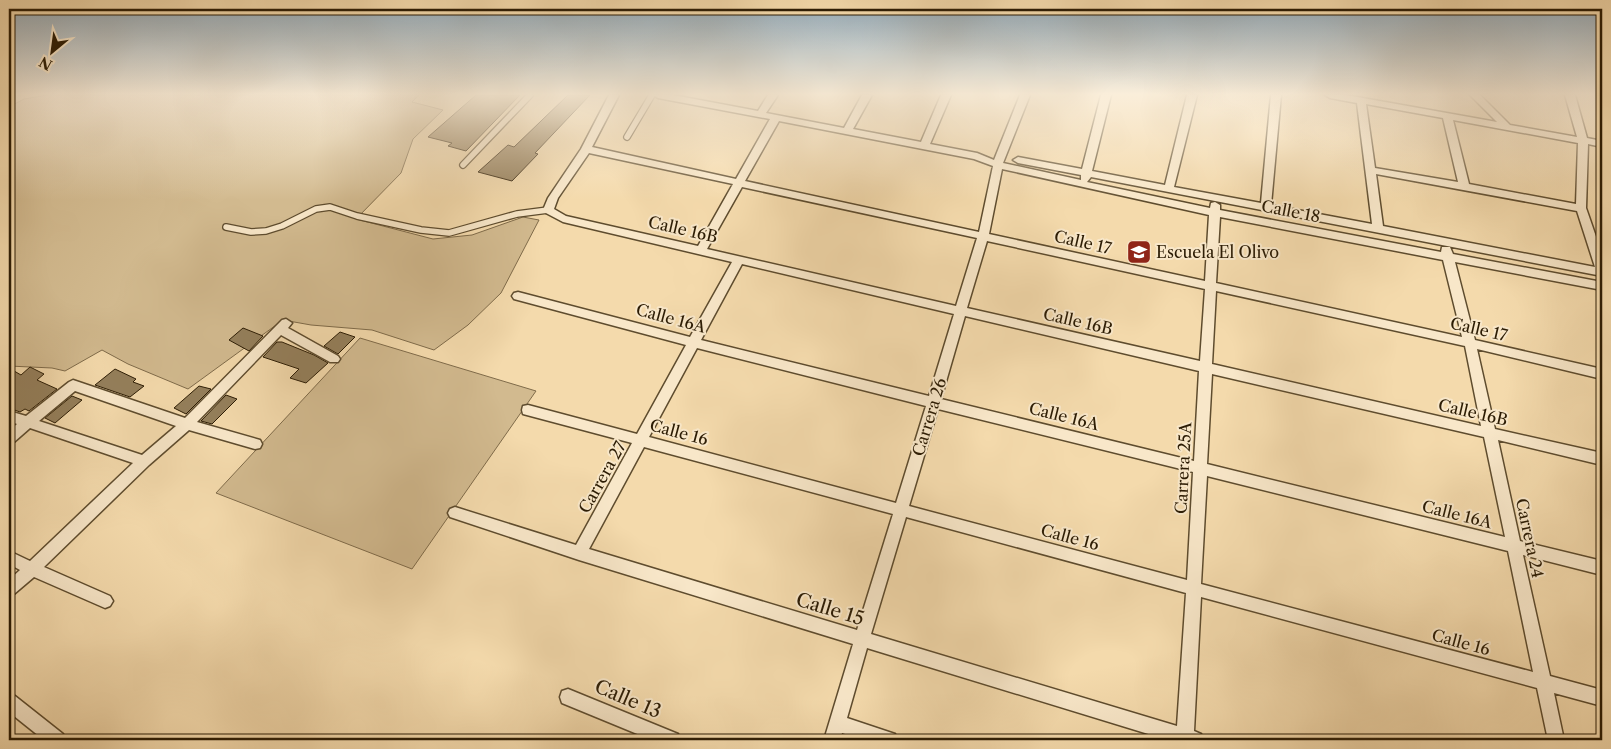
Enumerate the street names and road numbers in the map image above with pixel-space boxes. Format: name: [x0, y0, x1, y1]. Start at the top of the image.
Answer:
street label: Calle 18: [1260, 195, 1322, 227]
street label: Calle 16B: [646, 211, 720, 247]
street label: Calle 17: [1052, 226, 1114, 258]
street label: Calle 16A: [634, 299, 709, 337]
street label: Calle 16B: [1041, 303, 1115, 339]
street label: Calle 17: [1448, 313, 1510, 345]
street label: Carrera 26: [908, 375, 950, 459]
street label: Calle 16B: [1436, 394, 1510, 430]
street label: Calle 16A: [1027, 398, 1102, 435]
street label: Calle 16: [648, 415, 710, 449]
street label: Carrera 25A: [1171, 420, 1195, 514]
street label: Carrera 27: [574, 437, 630, 517]
street label: Calle 16A: [1420, 496, 1495, 533]
street label: Carrera 24: [1512, 496, 1548, 580]
street label: Calle 16: [1039, 520, 1101, 554]
street label: Calle 15: [793, 588, 867, 630]
street label: Calle 16: [1430, 625, 1492, 659]
street label: Calle 13: [591, 675, 665, 723]

